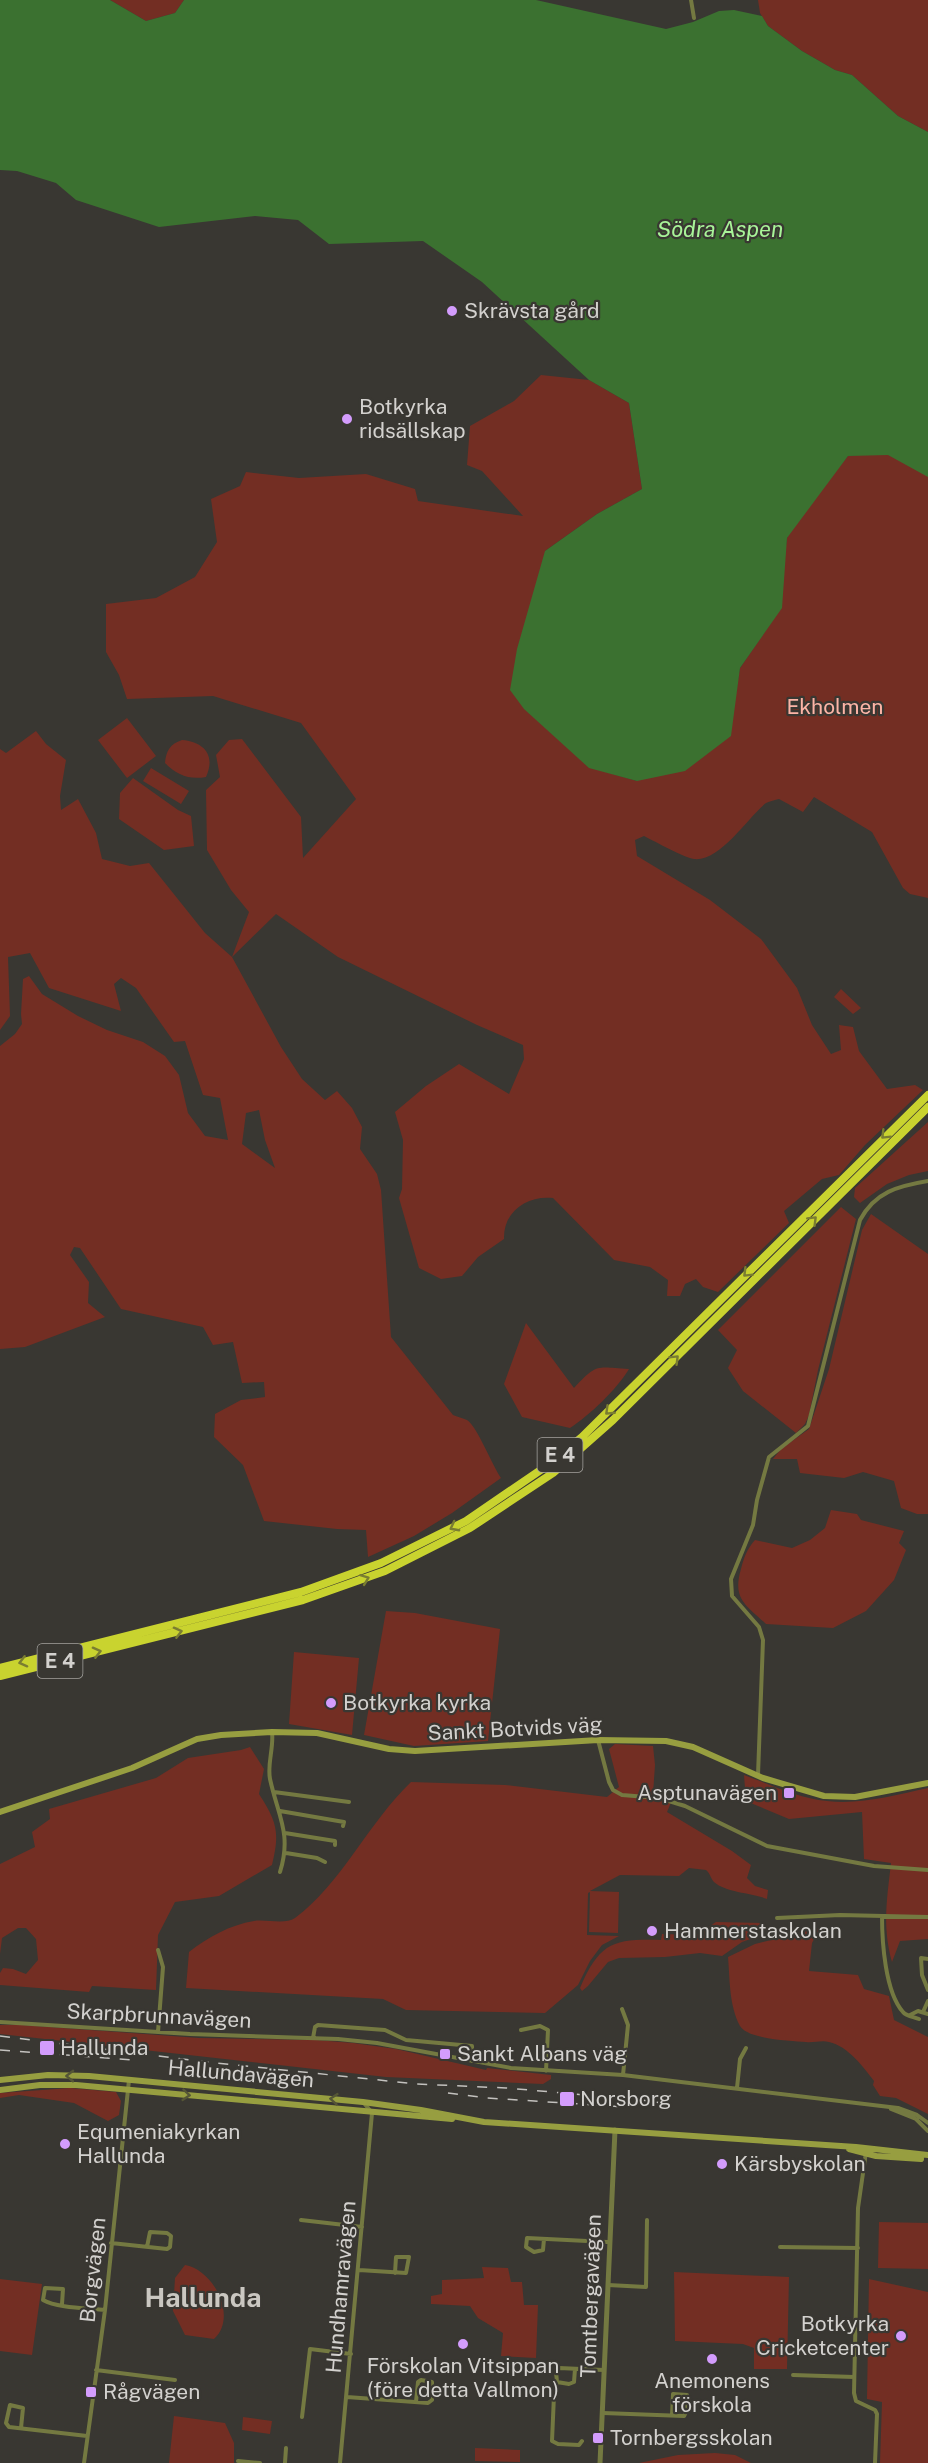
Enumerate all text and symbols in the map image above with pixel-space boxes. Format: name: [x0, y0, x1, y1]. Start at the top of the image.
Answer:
water label: Södra Aspen: [657, 216, 783, 242]
place label: Skrävsta gård: [464, 298, 599, 323]
marker: Skrävsta gård: [445, 304, 459, 318]
place label: Botkyrka ridsällskap: [359, 394, 466, 443]
marker: Botkyrka ridsällskap: [340, 412, 354, 426]
park label: Ekholmen: [787, 694, 883, 719]
one-way arrow: [882, 1128, 893, 1139]
one-way arrow: [805, 1217, 816, 1228]
one-way arrow: [744, 1266, 755, 1277]
one-way arrow: [668, 1355, 679, 1366]
one-way arrow: [606, 1404, 616, 1415]
road number: E 4: [538, 1438, 582, 1472]
one-way arrow: [449, 1520, 460, 1532]
one-way arrow: [359, 1574, 370, 1586]
one-way arrow: [172, 1627, 182, 1639]
road number: E 4: [38, 1644, 82, 1678]
one-way arrow: [92, 1646, 102, 1659]
one-way arrow: [19, 1654, 29, 1667]
place label: Botkyrka kyrka: [343, 1690, 491, 1715]
marker: Botkyrka kyrka: [324, 1696, 338, 1710]
street label: Sankt Botvids väg: [427, 1711, 603, 1746]
place label: Asptunavägen: [637, 1780, 777, 1805]
marker: Asptunavägen: [782, 1786, 796, 1800]
place label: Hammerstaskolan: [664, 1918, 842, 1943]
marker: Hammerstaskolan: [645, 1924, 659, 1938]
street label: Skarpbrunnavägen: [66, 1998, 252, 2033]
place label: Hallunda: [60, 2035, 148, 2060]
marker: Hallunda: [38, 2039, 56, 2057]
place label: Sankt Albans väg: [457, 2041, 627, 2066]
marker: Sankt Albans väg: [438, 2047, 452, 2061]
street label: Hallundavägen: [167, 2055, 315, 2092]
one-way arrow: [66, 2069, 75, 2082]
place label: Norsborg: [580, 2086, 672, 2111]
one-way arrow: [181, 2088, 190, 2101]
marker: Norsborg: [558, 2090, 576, 2108]
one-way arrow: [329, 2093, 338, 2106]
place label: Equmeniakyrkan Hallunda: [77, 2119, 240, 2168]
marker: Equmeniakyrkan Hallunda: [58, 2137, 72, 2151]
place label: Kärsbyskolan: [734, 2151, 866, 2176]
marker: Kärsbyskolan: [715, 2157, 729, 2171]
street label: Hundhamravägen: [321, 2200, 360, 2374]
street label: Tomtbergavägen: [575, 2214, 606, 2378]
street label: Borgvägen: [75, 2216, 110, 2324]
district label: Hallunda: [144, 2281, 262, 2313]
place label: Botkyrka Cricketcenter: [756, 2311, 889, 2360]
marker: Botkyrka Cricketcenter: [894, 2329, 908, 2343]
marker: Förskolan Vitsippan (före detta Vallmon): [456, 2337, 470, 2351]
marker: Anemonens förskola: [705, 2352, 719, 2366]
place label: Förskolan Vitsippan (före detta Vallmon): [367, 2353, 559, 2402]
place label: Anemonens förskola: [654, 2368, 770, 2417]
place label: Rågvägen: [103, 2379, 200, 2404]
marker: Rågvägen: [84, 2385, 98, 2399]
place label: Tornbergsskolan: [610, 2425, 773, 2450]
marker: Tornbergsskolan: [591, 2431, 605, 2445]

